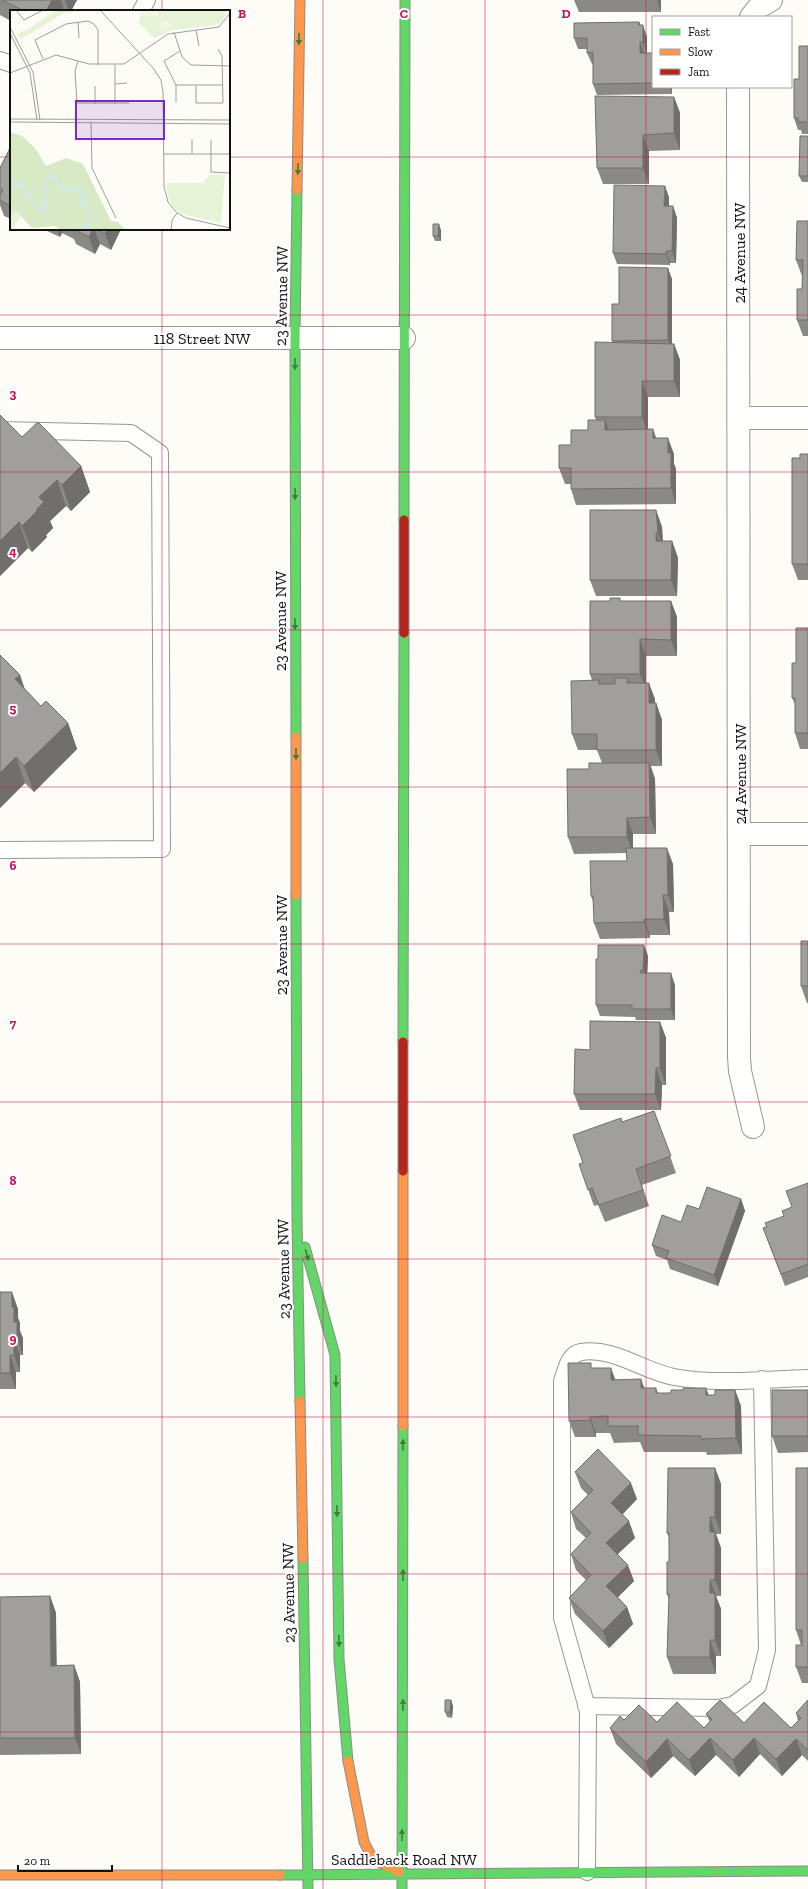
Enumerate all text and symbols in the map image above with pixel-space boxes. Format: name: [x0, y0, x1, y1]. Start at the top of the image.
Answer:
text: B: [238, 6, 246, 21]
text: C: [400, 6, 408, 21]
text: D: [561, 6, 571, 21]
inset map: [10, 10, 230, 230]
legend: [652, 16, 792, 88]
text: Fast: [688, 25, 711, 39]
one-way arrow: [296, 33, 302, 46]
text: Slow: [688, 45, 714, 59]
text: Jam: [688, 65, 710, 79]
one-way arrow: [294, 163, 301, 175]
street label: 24 Avenue NW: [730, 202, 749, 304]
street label: 23 Avenue NW: [271, 246, 292, 346]
street label: 118 Street NW: [153, 329, 251, 348]
one-way arrow: [292, 358, 298, 371]
text: 3: [10, 386, 17, 401]
one-way arrow: [292, 488, 298, 501]
text: 4: [9, 544, 17, 559]
street label: 23 Avenue NW: [271, 571, 290, 671]
one-way arrow: [292, 618, 298, 631]
text: 5: [10, 701, 17, 716]
street label: 24 Avenue NW: [731, 723, 750, 825]
one-way arrow: [293, 748, 299, 761]
text: 6: [10, 858, 17, 873]
street label: 23 Avenue NW: [272, 895, 291, 995]
text: 7: [10, 1016, 17, 1031]
text: 8: [9, 1173, 17, 1188]
street label: 23 Avenue NW: [273, 1219, 294, 1319]
one-way arrow: [304, 1249, 310, 1261]
text: 9: [10, 1331, 17, 1346]
one-way arrow: [333, 1375, 339, 1388]
one-way arrow: [400, 1438, 406, 1451]
one-way arrow: [334, 1505, 340, 1518]
street label: 23 Avenue NW: [278, 1543, 299, 1643]
one-way arrow: [400, 1568, 406, 1581]
one-way arrow: [336, 1635, 342, 1648]
one-way arrow: [400, 1698, 406, 1711]
one-way arrow: [399, 1828, 405, 1841]
scale bar: [18, 1847, 112, 1873]
street label: Saddleback Road NW: [331, 1850, 477, 1869]
text: 20 m: [24, 1854, 51, 1868]

